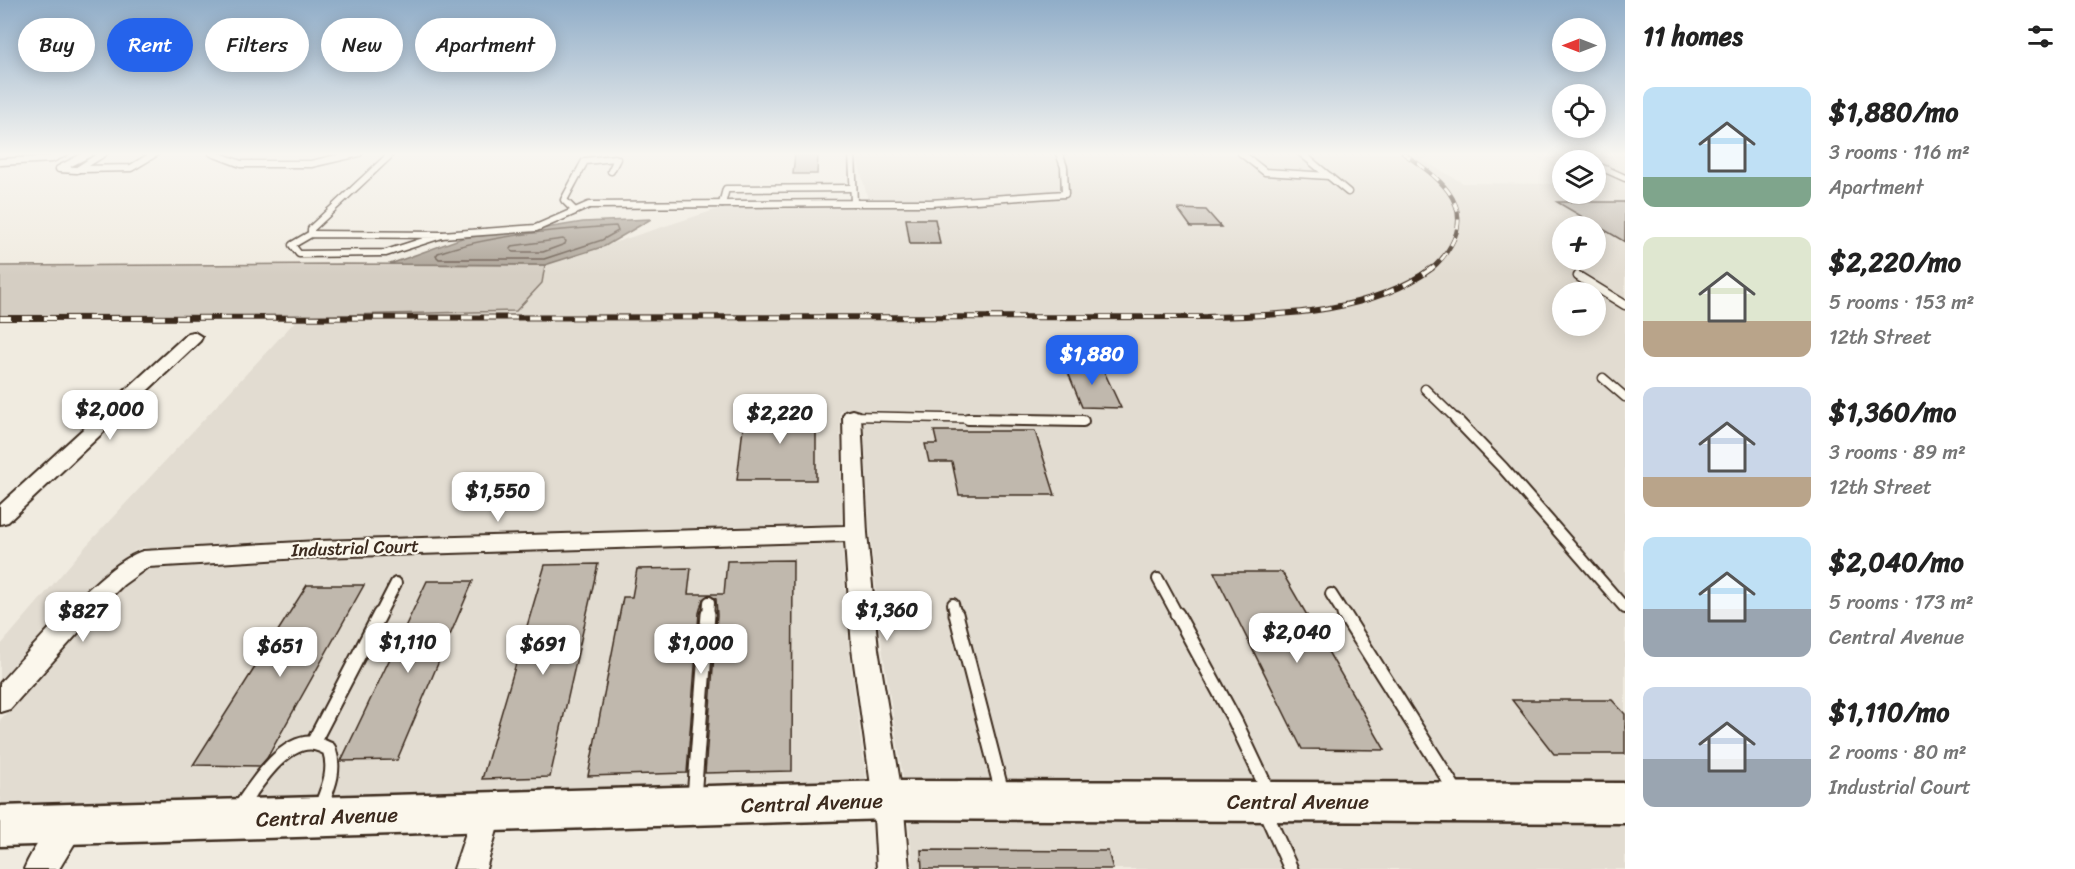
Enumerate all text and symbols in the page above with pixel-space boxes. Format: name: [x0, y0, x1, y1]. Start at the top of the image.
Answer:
text: 11 homes: [1643, 13, 1743, 59]
chip: Buy: [18, 18, 95, 72]
chip: Rent: [107, 18, 193, 72]
chip: Filters: [205, 18, 309, 72]
chip: New: [321, 18, 403, 72]
chip: Apartment: [415, 18, 556, 72]
north arrow: [1552, 18, 1606, 72]
map controls: [1552, 18, 1606, 336]
icon: filters: [2024, 20, 2057, 53]
button: locate: [1552, 84, 1606, 138]
text: $1,880/mo: [1829, 89, 1959, 135]
icon: home: [1691, 111, 1763, 183]
text: 3 rooms · 116 m²: [1829, 135, 1970, 170]
button: layers: [1552, 150, 1606, 204]
text: Apartment: [1829, 170, 1923, 205]
button: +: [1552, 216, 1606, 270]
text: $2,220/mo: [1829, 239, 1961, 285]
icon: home: [1691, 261, 1763, 333]
button: −: [1552, 282, 1606, 336]
text: 5 rooms · 153 m²: [1829, 285, 1974, 320]
text: 12th Street: [1829, 320, 1932, 355]
pin: $1,880: [1043, 335, 1141, 386]
text: $1,880: [1060, 337, 1124, 372]
text: $1,360/mo: [1829, 389, 1956, 435]
pin: $2,000: [61, 390, 159, 441]
text: $2,000: [76, 392, 144, 427]
pin: $2,220: [731, 394, 829, 445]
text: $2,220: [747, 396, 813, 431]
icon: home: [1691, 411, 1763, 483]
text: 3 rooms · 89 m²: [1829, 435, 1966, 470]
text: 12th Street: [1829, 470, 1932, 505]
pin: $1,550: [449, 472, 547, 523]
text: $1,550: [466, 474, 530, 509]
street label: Industrial Court: [290, 530, 419, 566]
text: $2,040/mo: [1829, 539, 1964, 585]
icon: home: [1691, 561, 1763, 633]
text: 5 rooms · 173 m²: [1829, 585, 1974, 620]
pin: $1,360: [838, 591, 936, 642]
pin: $827: [47, 592, 119, 643]
text: $1,360: [856, 593, 918, 628]
text: $827: [59, 594, 107, 629]
pin: $2,040: [1248, 613, 1346, 664]
text: $2,040: [1263, 615, 1331, 650]
text: Central Avenue: [1829, 620, 1964, 655]
pin: $1,110: [359, 623, 457, 674]
pin: $1,000: [652, 624, 750, 675]
text: $1,110: [379, 625, 437, 660]
pin: $691: [507, 625, 579, 676]
text: $1,000: [668, 626, 734, 661]
pin: $651: [244, 627, 316, 678]
text: $691: [520, 627, 566, 662]
text: $651: [257, 629, 303, 664]
text: $1,110/mo: [1829, 689, 1949, 735]
icon: home: [1691, 711, 1763, 783]
text: 2 rooms · 80 m²: [1829, 735, 1967, 770]
text: Industrial Court: [1829, 770, 1971, 805]
street label: Central Avenue: [740, 782, 884, 824]
street label: Central Avenue: [1227, 783, 1369, 821]
street label: Central Avenue: [255, 796, 399, 838]

